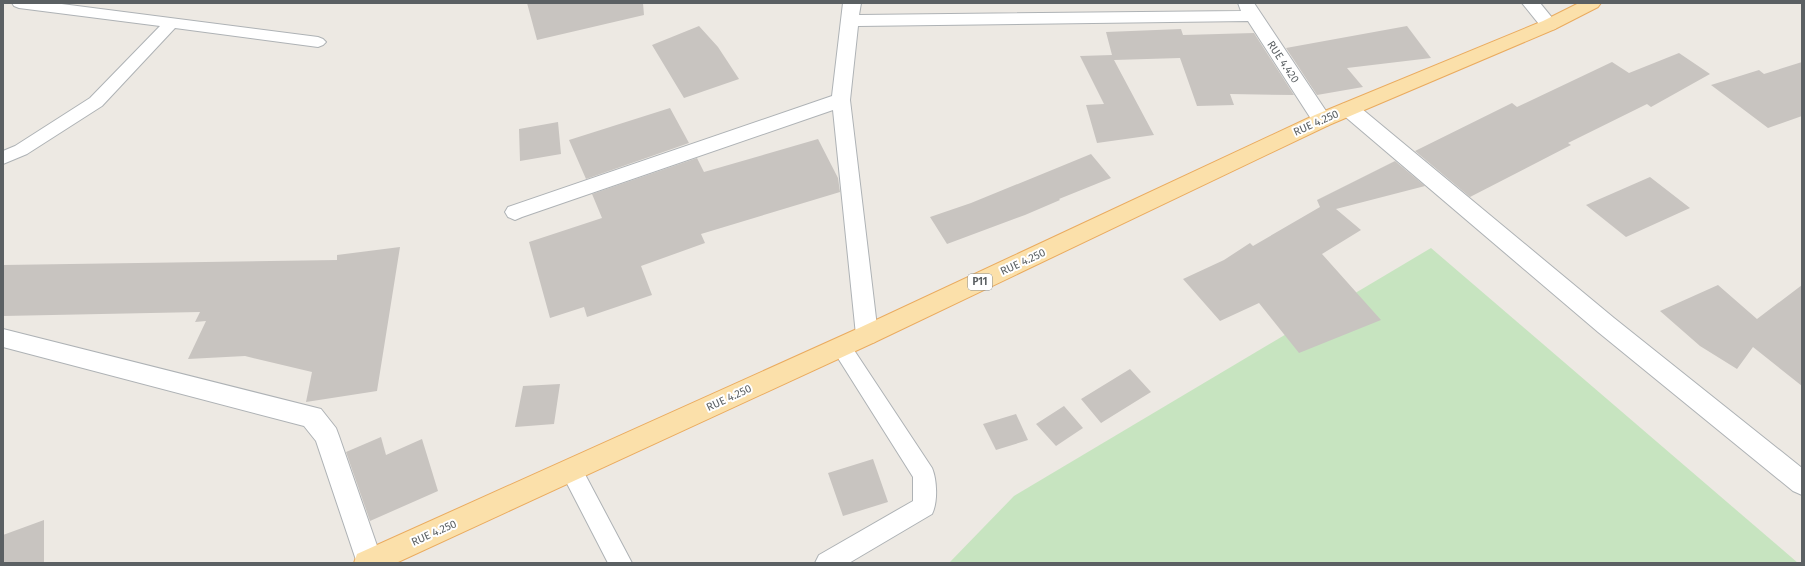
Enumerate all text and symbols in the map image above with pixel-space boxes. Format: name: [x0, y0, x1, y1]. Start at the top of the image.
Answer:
street label: RUE 4.420: [1264, 38, 1302, 86]
street label: RUE 4.250: [1291, 107, 1341, 139]
street label: RUE 4.250: [998, 246, 1048, 278]
road number: P11: [968, 274, 992, 290]
street label: RUE 4.250: [704, 382, 754, 414]
street label: RUE 4.250: [409, 517, 459, 549]

